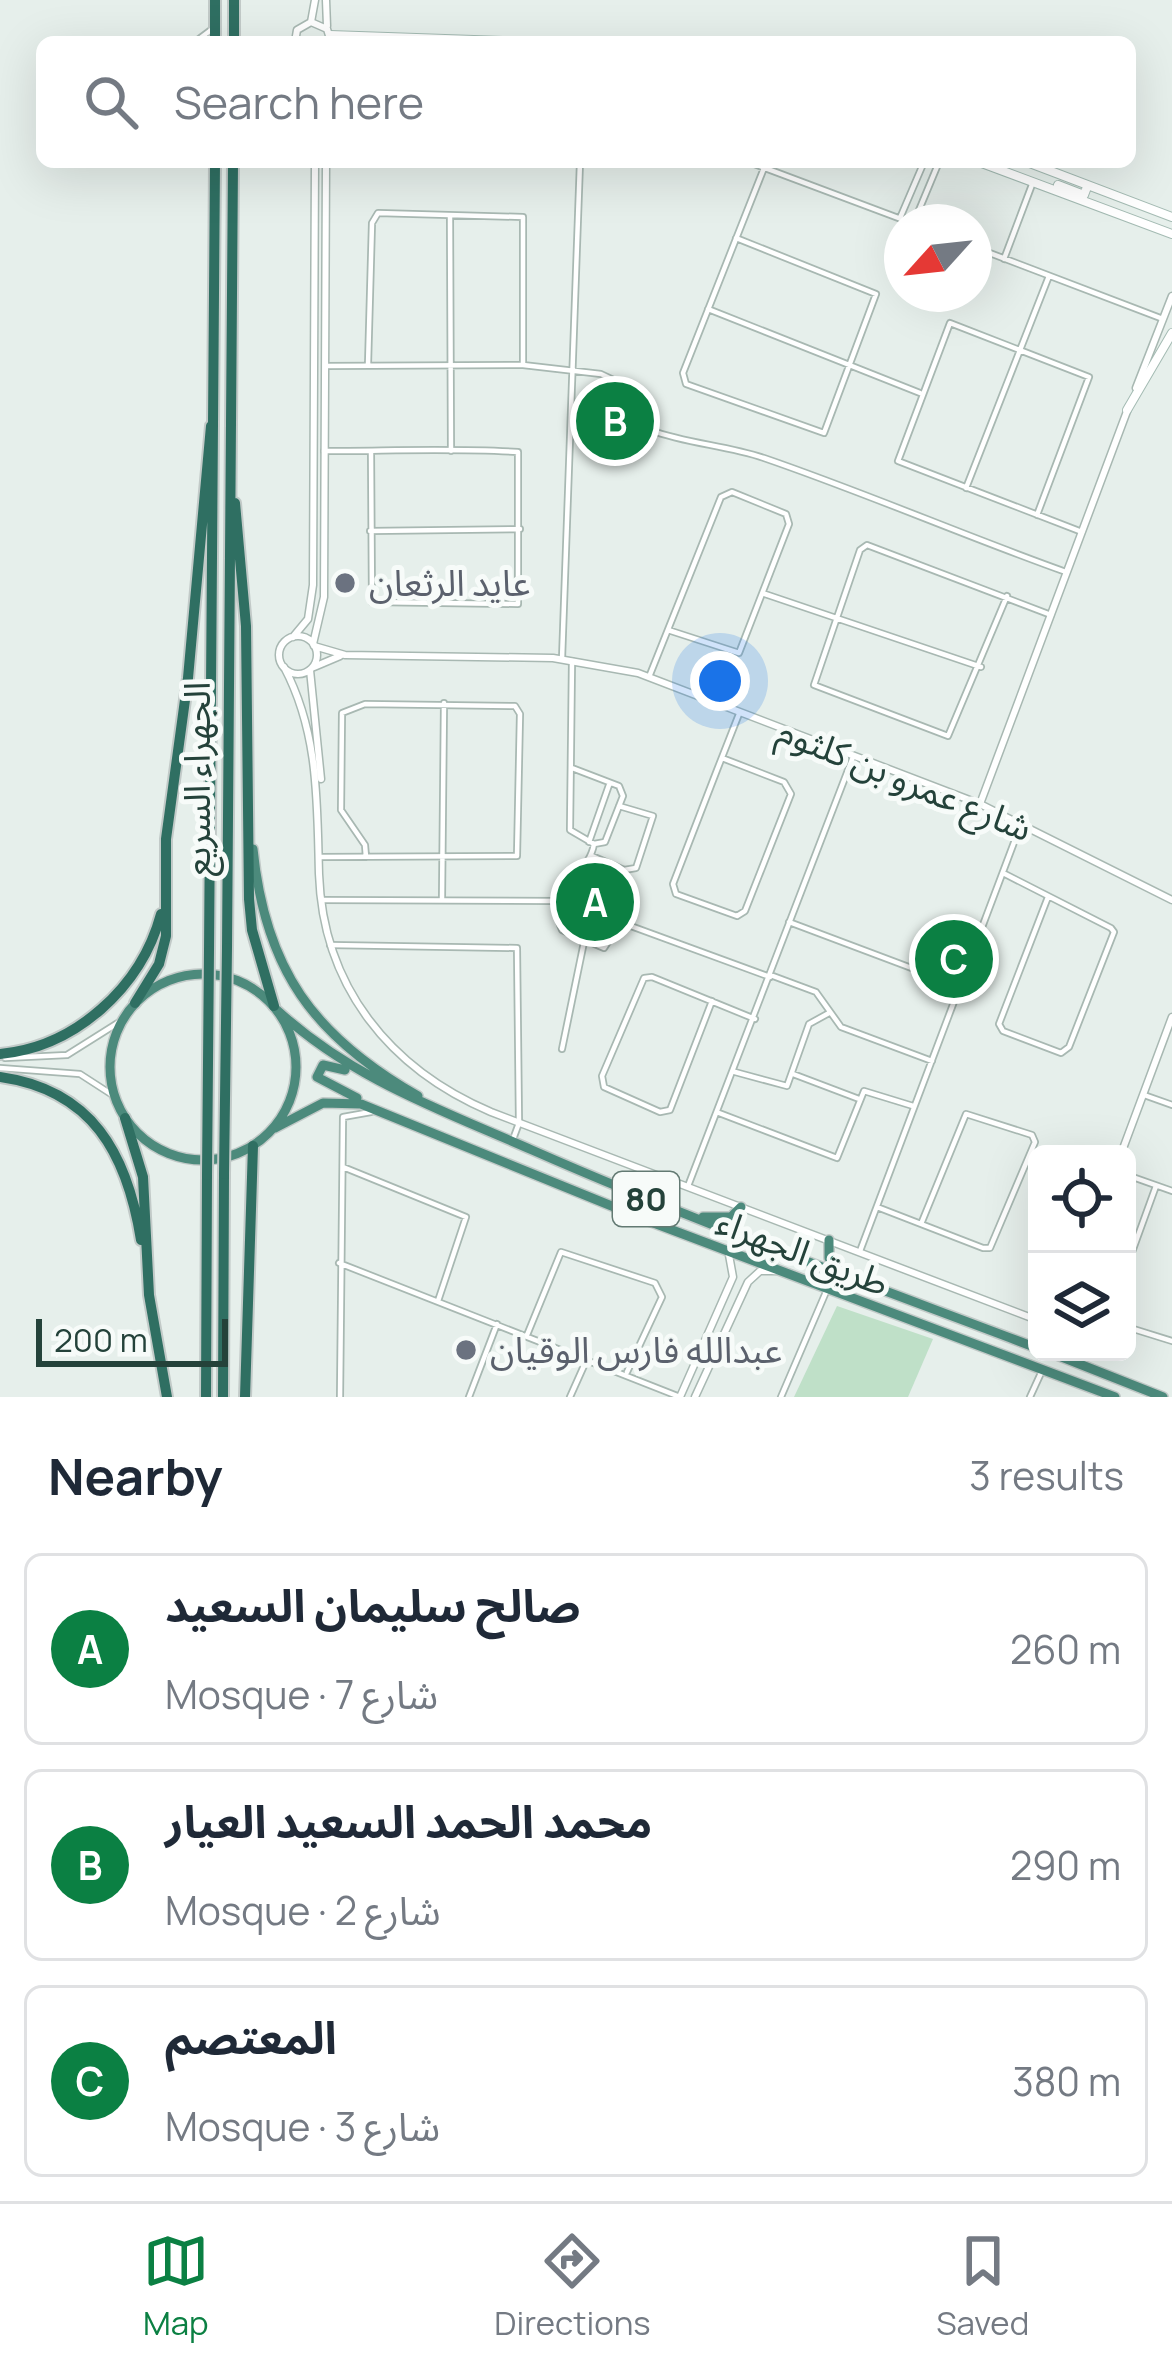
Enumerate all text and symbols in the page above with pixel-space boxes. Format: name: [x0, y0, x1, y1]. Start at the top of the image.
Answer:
search box: [36, 36, 1136, 168]
icon: search: [78, 69, 144, 135]
text: Search here: [174, 71, 424, 133]
north arrow: [884, 204, 992, 312]
pin: B: [576, 376, 654, 466]
place label: عايد الرثعان: [369, 558, 530, 607]
marker: عايد الرثعان: [332, 570, 358, 596]
your location: [690, 651, 750, 711]
street label: الجهراء السريع: [172, 682, 224, 876]
street label: شارع عمرو بن كلثوم: [769, 705, 1040, 856]
pin: A: [556, 857, 634, 947]
pin: C: [915, 914, 993, 1004]
map controls: [1028, 1145, 1136, 1361]
button: locate: [1028, 1145, 1136, 1253]
road number: 80: [613, 1172, 679, 1226]
street label: طريق الجهراء: [710, 1196, 896, 1307]
button: layers: [1028, 1253, 1136, 1361]
scale bar: [36, 1313, 228, 1366]
text: 200 m: [54, 1317, 148, 1362]
place label: عبدالله فارس الوقيان: [490, 1325, 782, 1374]
marker: عبدالله فارس الوقيان: [453, 1337, 479, 1363]
text: Nearby: [48, 1441, 223, 1510]
text: 3 results: [969, 1448, 1124, 1502]
text: صالح سليمان السعيد: [165, 1574, 581, 1636]
text: A: [77, 1622, 103, 1676]
text: 260 m: [1010, 1622, 1121, 1676]
text: Mosque · شارع 7: [165, 1667, 438, 1721]
text: محمد الحمد السعيد العيار: [165, 1790, 652, 1852]
text: B: [78, 1838, 102, 1892]
text: 290 m: [1010, 1838, 1121, 1892]
text: Mosque · شارع 2: [165, 1883, 441, 1937]
text: المعتصم: [165, 2006, 337, 2068]
text: C: [76, 2054, 104, 2108]
text: 380 m: [1012, 2054, 1121, 2108]
text: Mosque · شارع 3: [165, 2099, 440, 2153]
tab: Map: [143, 2228, 209, 2345]
tab: Directions: [494, 2228, 651, 2345]
tab: Saved: [936, 2228, 1029, 2345]

